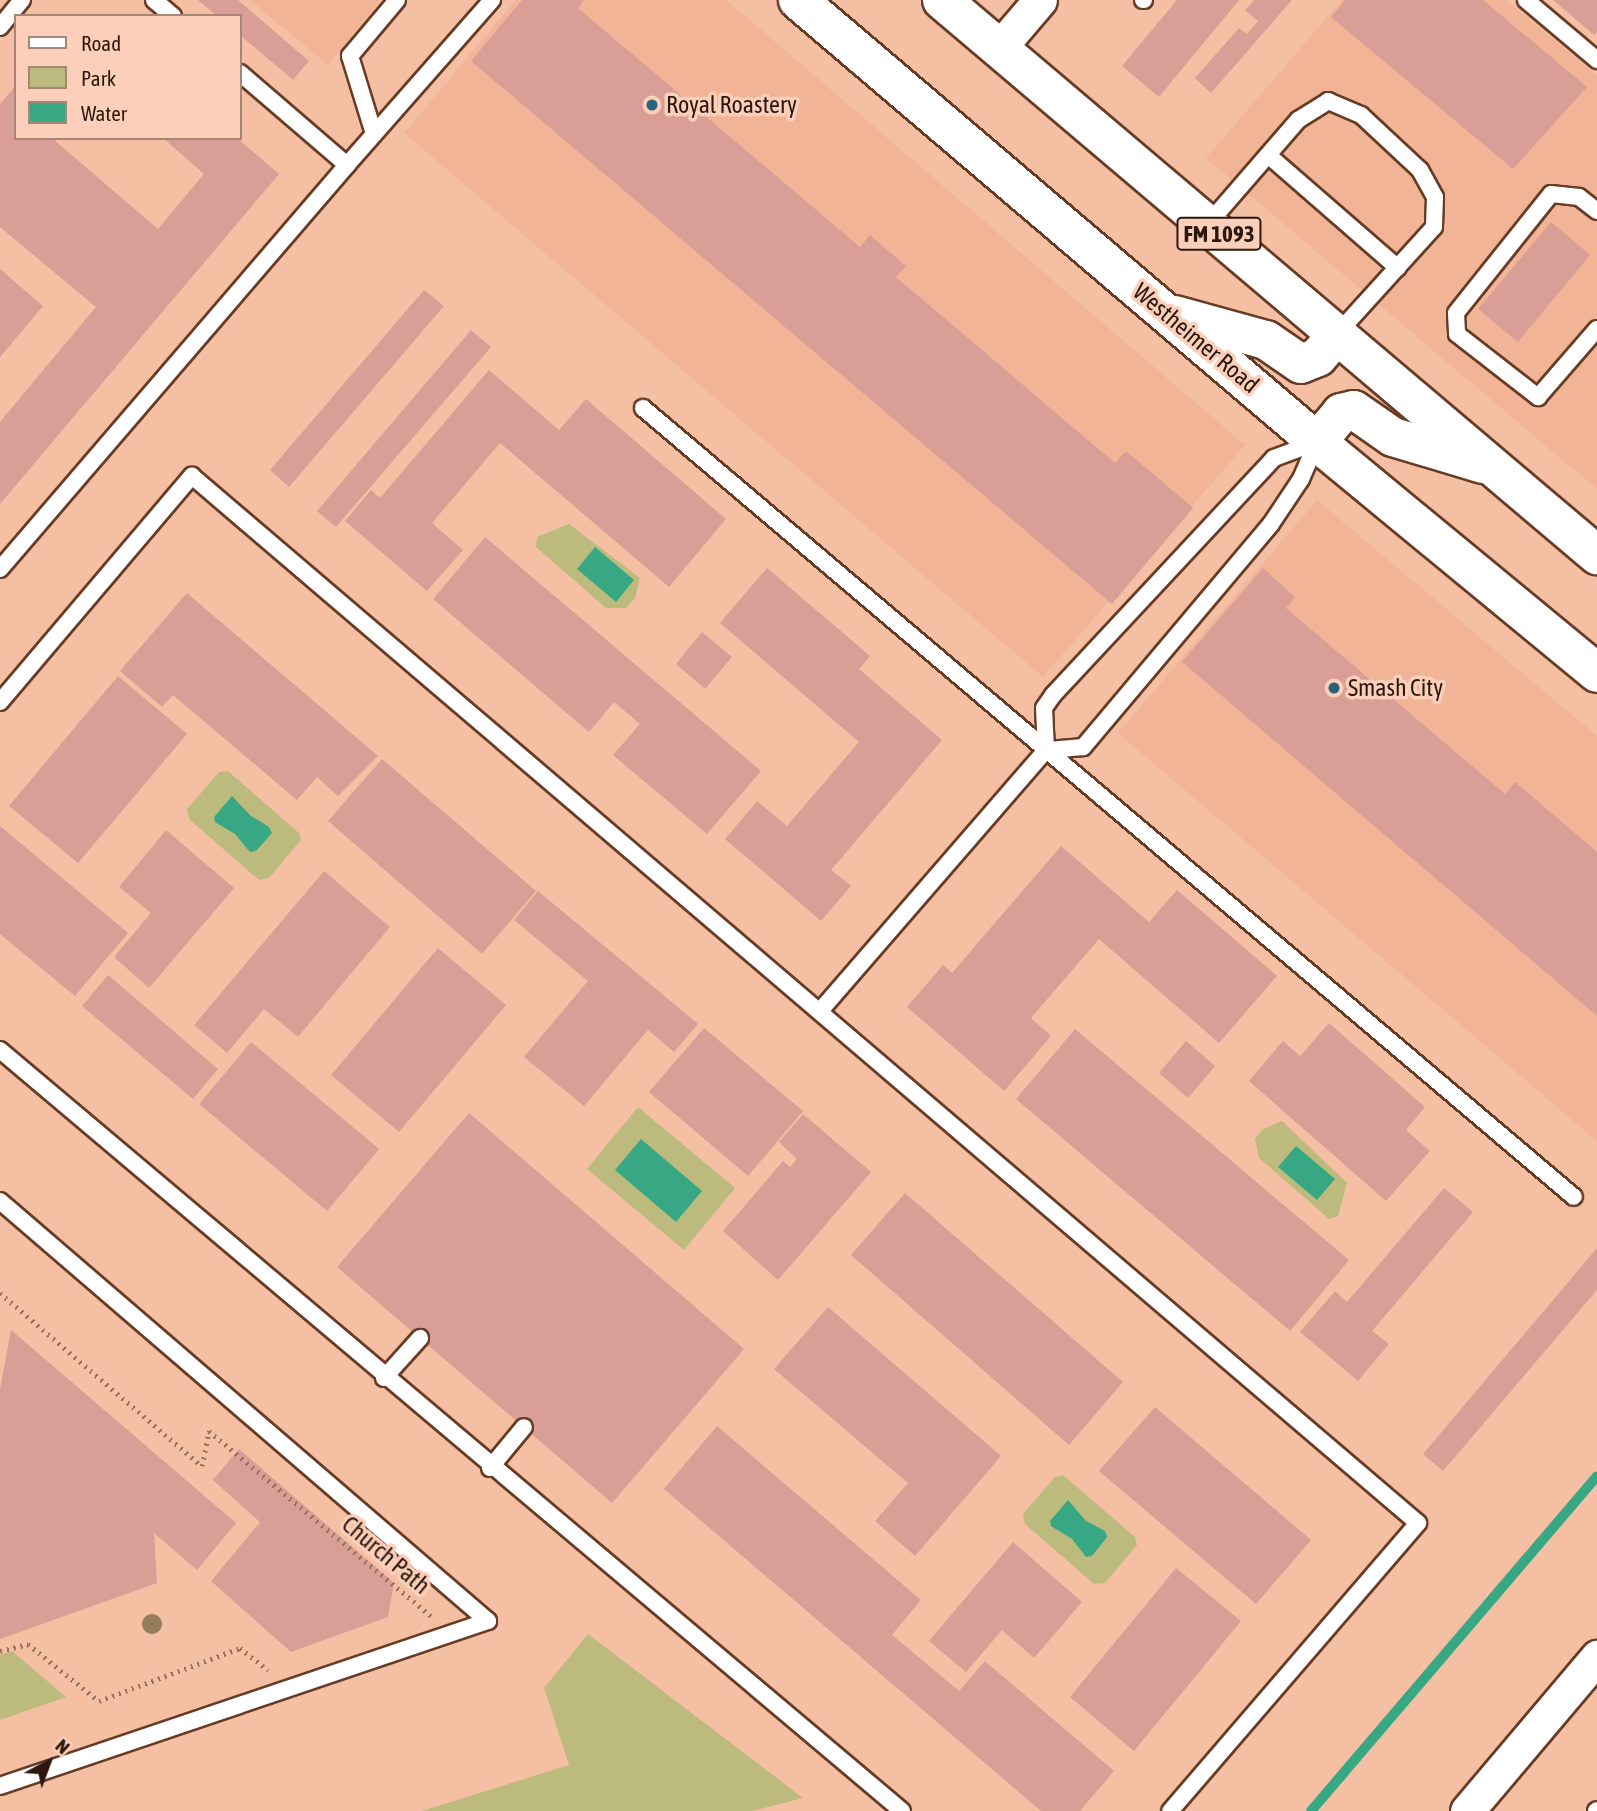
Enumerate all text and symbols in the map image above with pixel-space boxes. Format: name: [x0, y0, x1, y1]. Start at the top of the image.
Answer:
legend: [14, 14, 242, 140]
text: Road: [81, 31, 121, 55]
text: Park: [81, 66, 116, 90]
place label: Royal Roastery: [666, 91, 797, 119]
marker: Royal Roastery: [644, 97, 660, 113]
text: Water: [81, 101, 127, 125]
road number: FM 1093: [1175, 215, 1263, 254]
street label: Westheimer Road: [1127, 277, 1265, 399]
place label: Smash City: [1348, 674, 1443, 702]
marker: Smash City: [1326, 680, 1342, 696]
street label: Church Path: [336, 1510, 436, 1600]
north arrow: [14, 1727, 84, 1797]
text: N: [51, 1734, 74, 1758]

